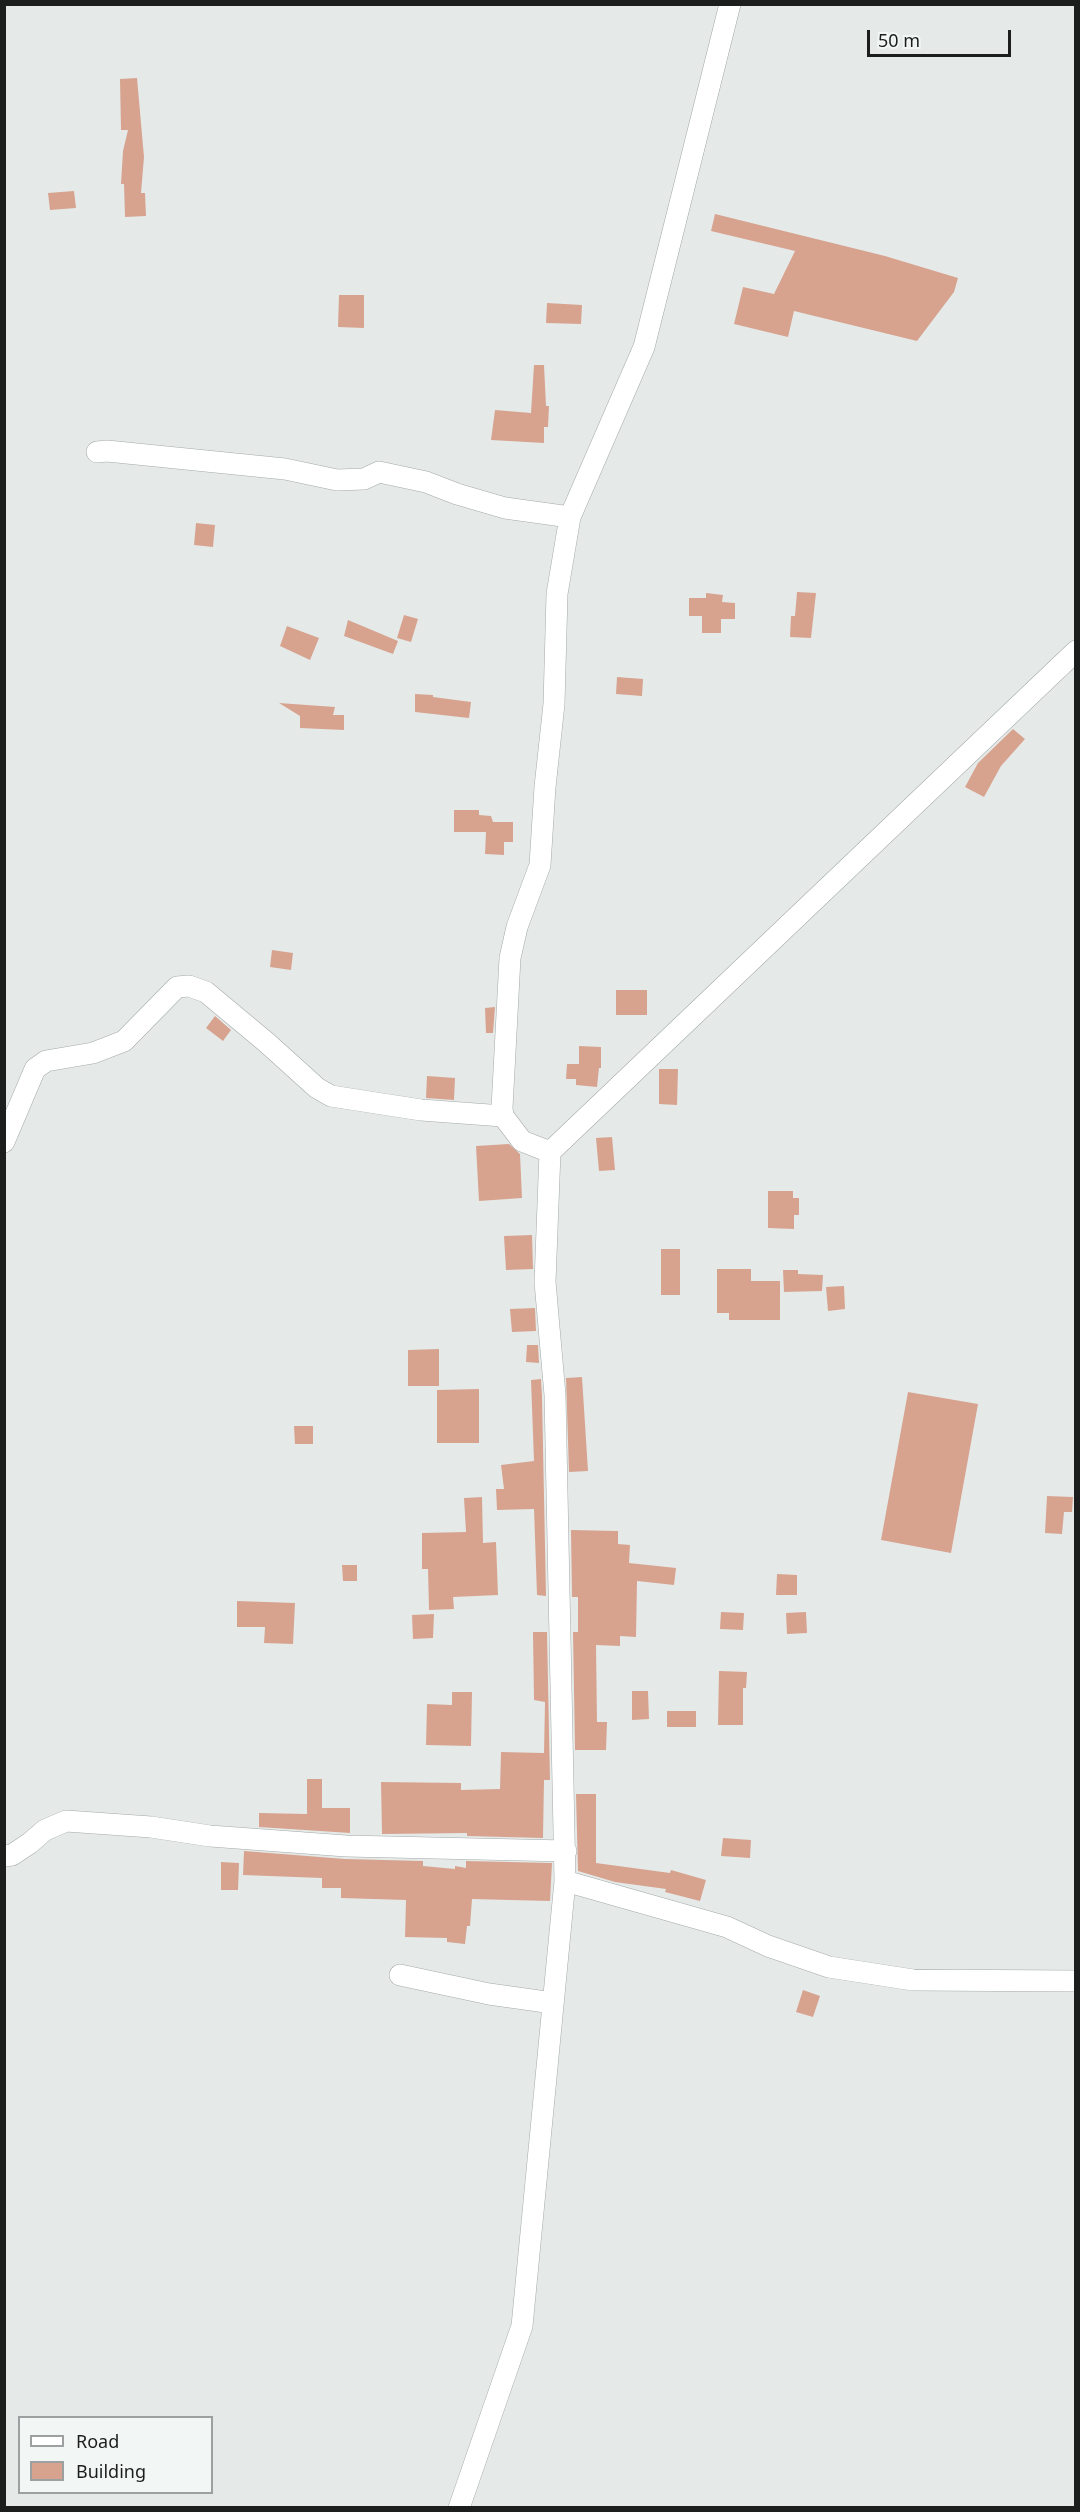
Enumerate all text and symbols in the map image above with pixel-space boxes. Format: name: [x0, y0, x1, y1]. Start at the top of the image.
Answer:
scale bar: [870, 18, 1014, 56]
text: 50 m: [878, 28, 920, 52]
legend: [18, 2416, 213, 2494]
text: Road: [76, 2429, 119, 2453]
text: Building: [76, 2459, 146, 2483]

